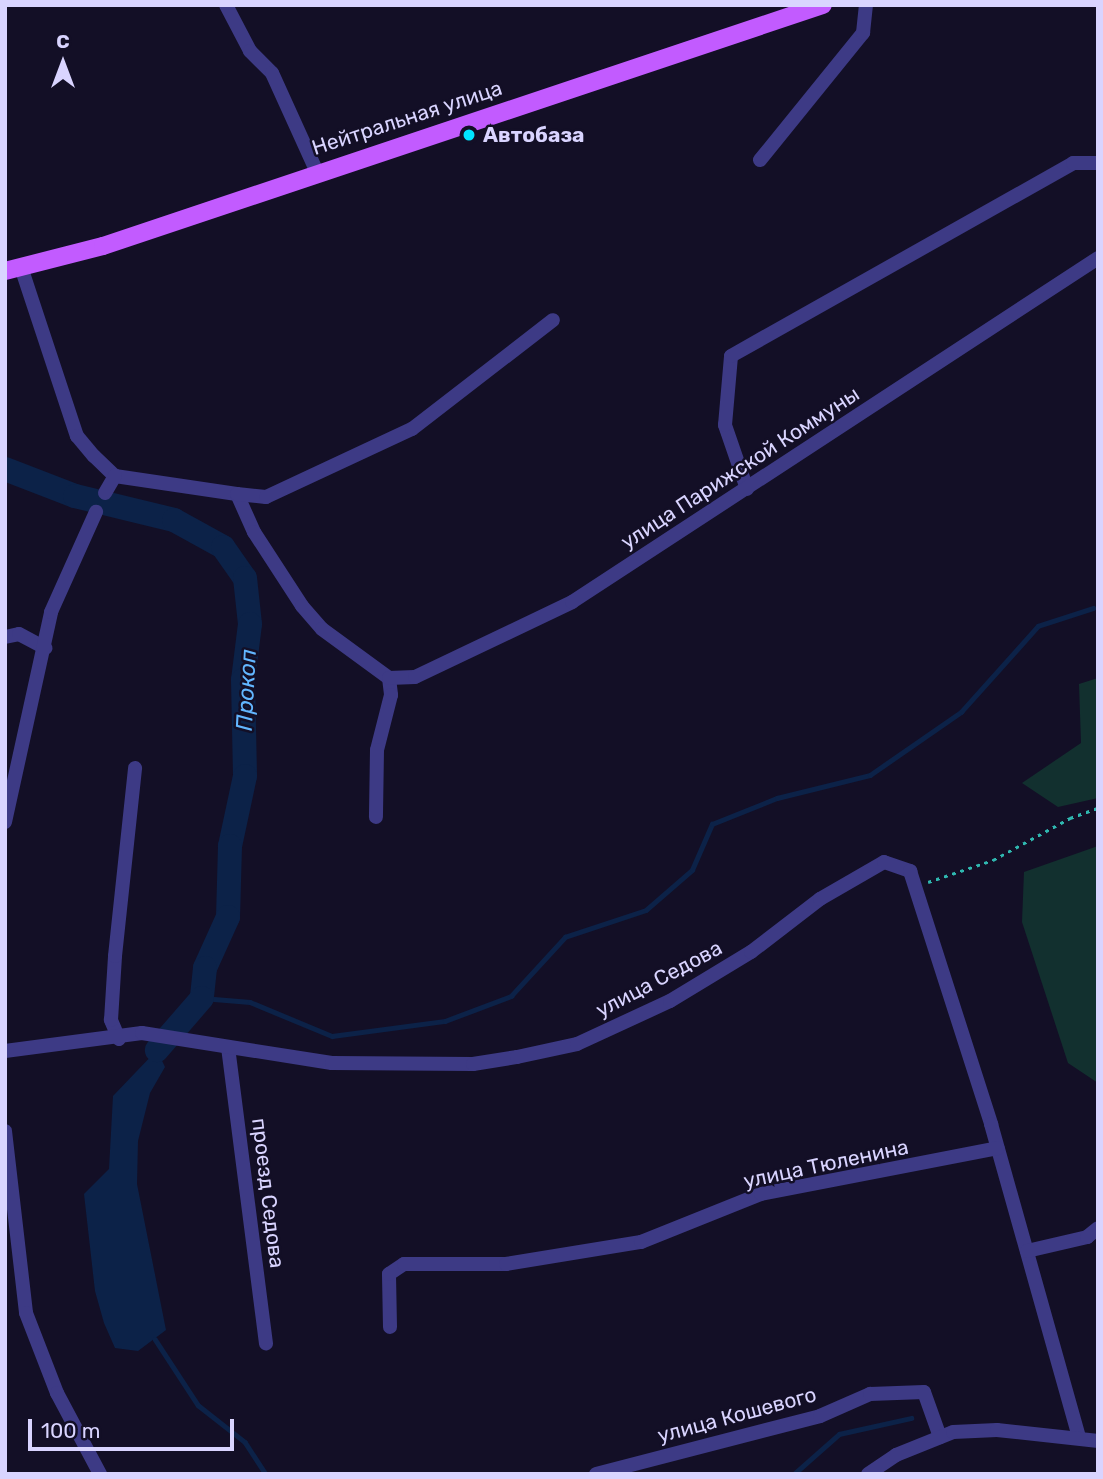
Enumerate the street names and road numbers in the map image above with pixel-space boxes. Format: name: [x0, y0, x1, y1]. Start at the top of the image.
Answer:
street label: Нейтральная улица: [309, 75, 505, 161]
street label: улица Парижской Коммуны: [616, 381, 864, 555]
street label: улица Седова: [592, 935, 726, 1023]
street label: проезд Седова: [246, 1117, 290, 1269]
street label: улица Тюленина: [741, 1134, 911, 1194]
street label: улица Кошевого: [655, 1382, 819, 1448]

